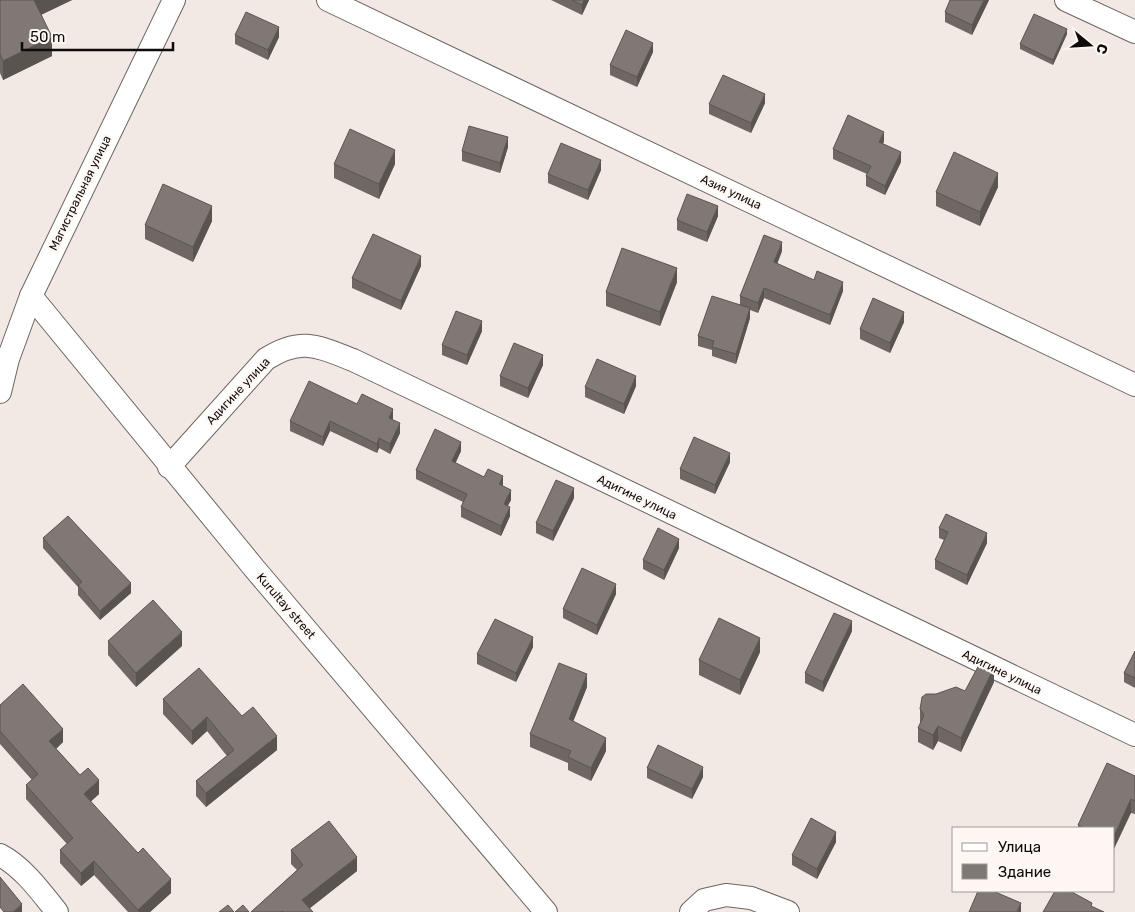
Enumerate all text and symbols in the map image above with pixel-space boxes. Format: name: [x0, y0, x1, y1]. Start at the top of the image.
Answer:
scale bar: [22, 20, 174, 52]
north arrow: [1065, 20, 1115, 70]
text: 50 m: [30, 28, 65, 46]
text: С: [1092, 42, 1111, 56]
street label: Магистральная улица: [46, 133, 114, 253]
street label: Азия улица: [698, 172, 764, 212]
street label: Адигине улица: [203, 355, 273, 427]
street label: Адигине улица: [595, 472, 679, 522]
street label: Kurultay street: [254, 570, 319, 642]
street label: Адигине улица: [960, 647, 1044, 697]
legend: [952, 827, 1115, 892]
text: Улица: [998, 838, 1041, 856]
text: Здание: [998, 863, 1051, 881]

